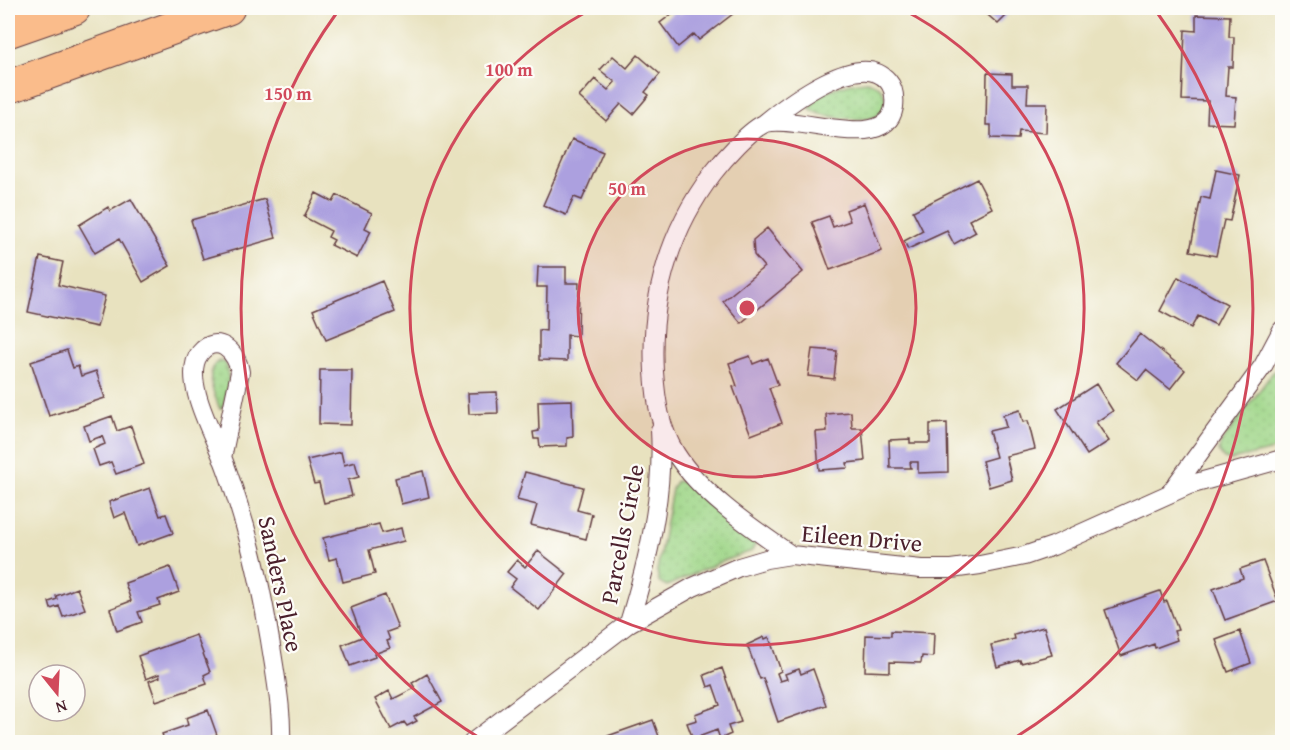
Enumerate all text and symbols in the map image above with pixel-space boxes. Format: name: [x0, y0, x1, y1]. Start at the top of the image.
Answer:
text: 100 m: [485, 56, 533, 83]
text: 150 m: [264, 80, 312, 107]
text: 50 m: [608, 175, 647, 202]
centre of rings: [737, 298, 757, 318]
street label: Parcells Circle: [591, 461, 653, 607]
street label: Sanders Place: [250, 513, 312, 655]
street label: Eileen Drive: [800, 515, 924, 561]
north arrow: [27, 663, 87, 723]
text: N: [53, 694, 70, 720]

